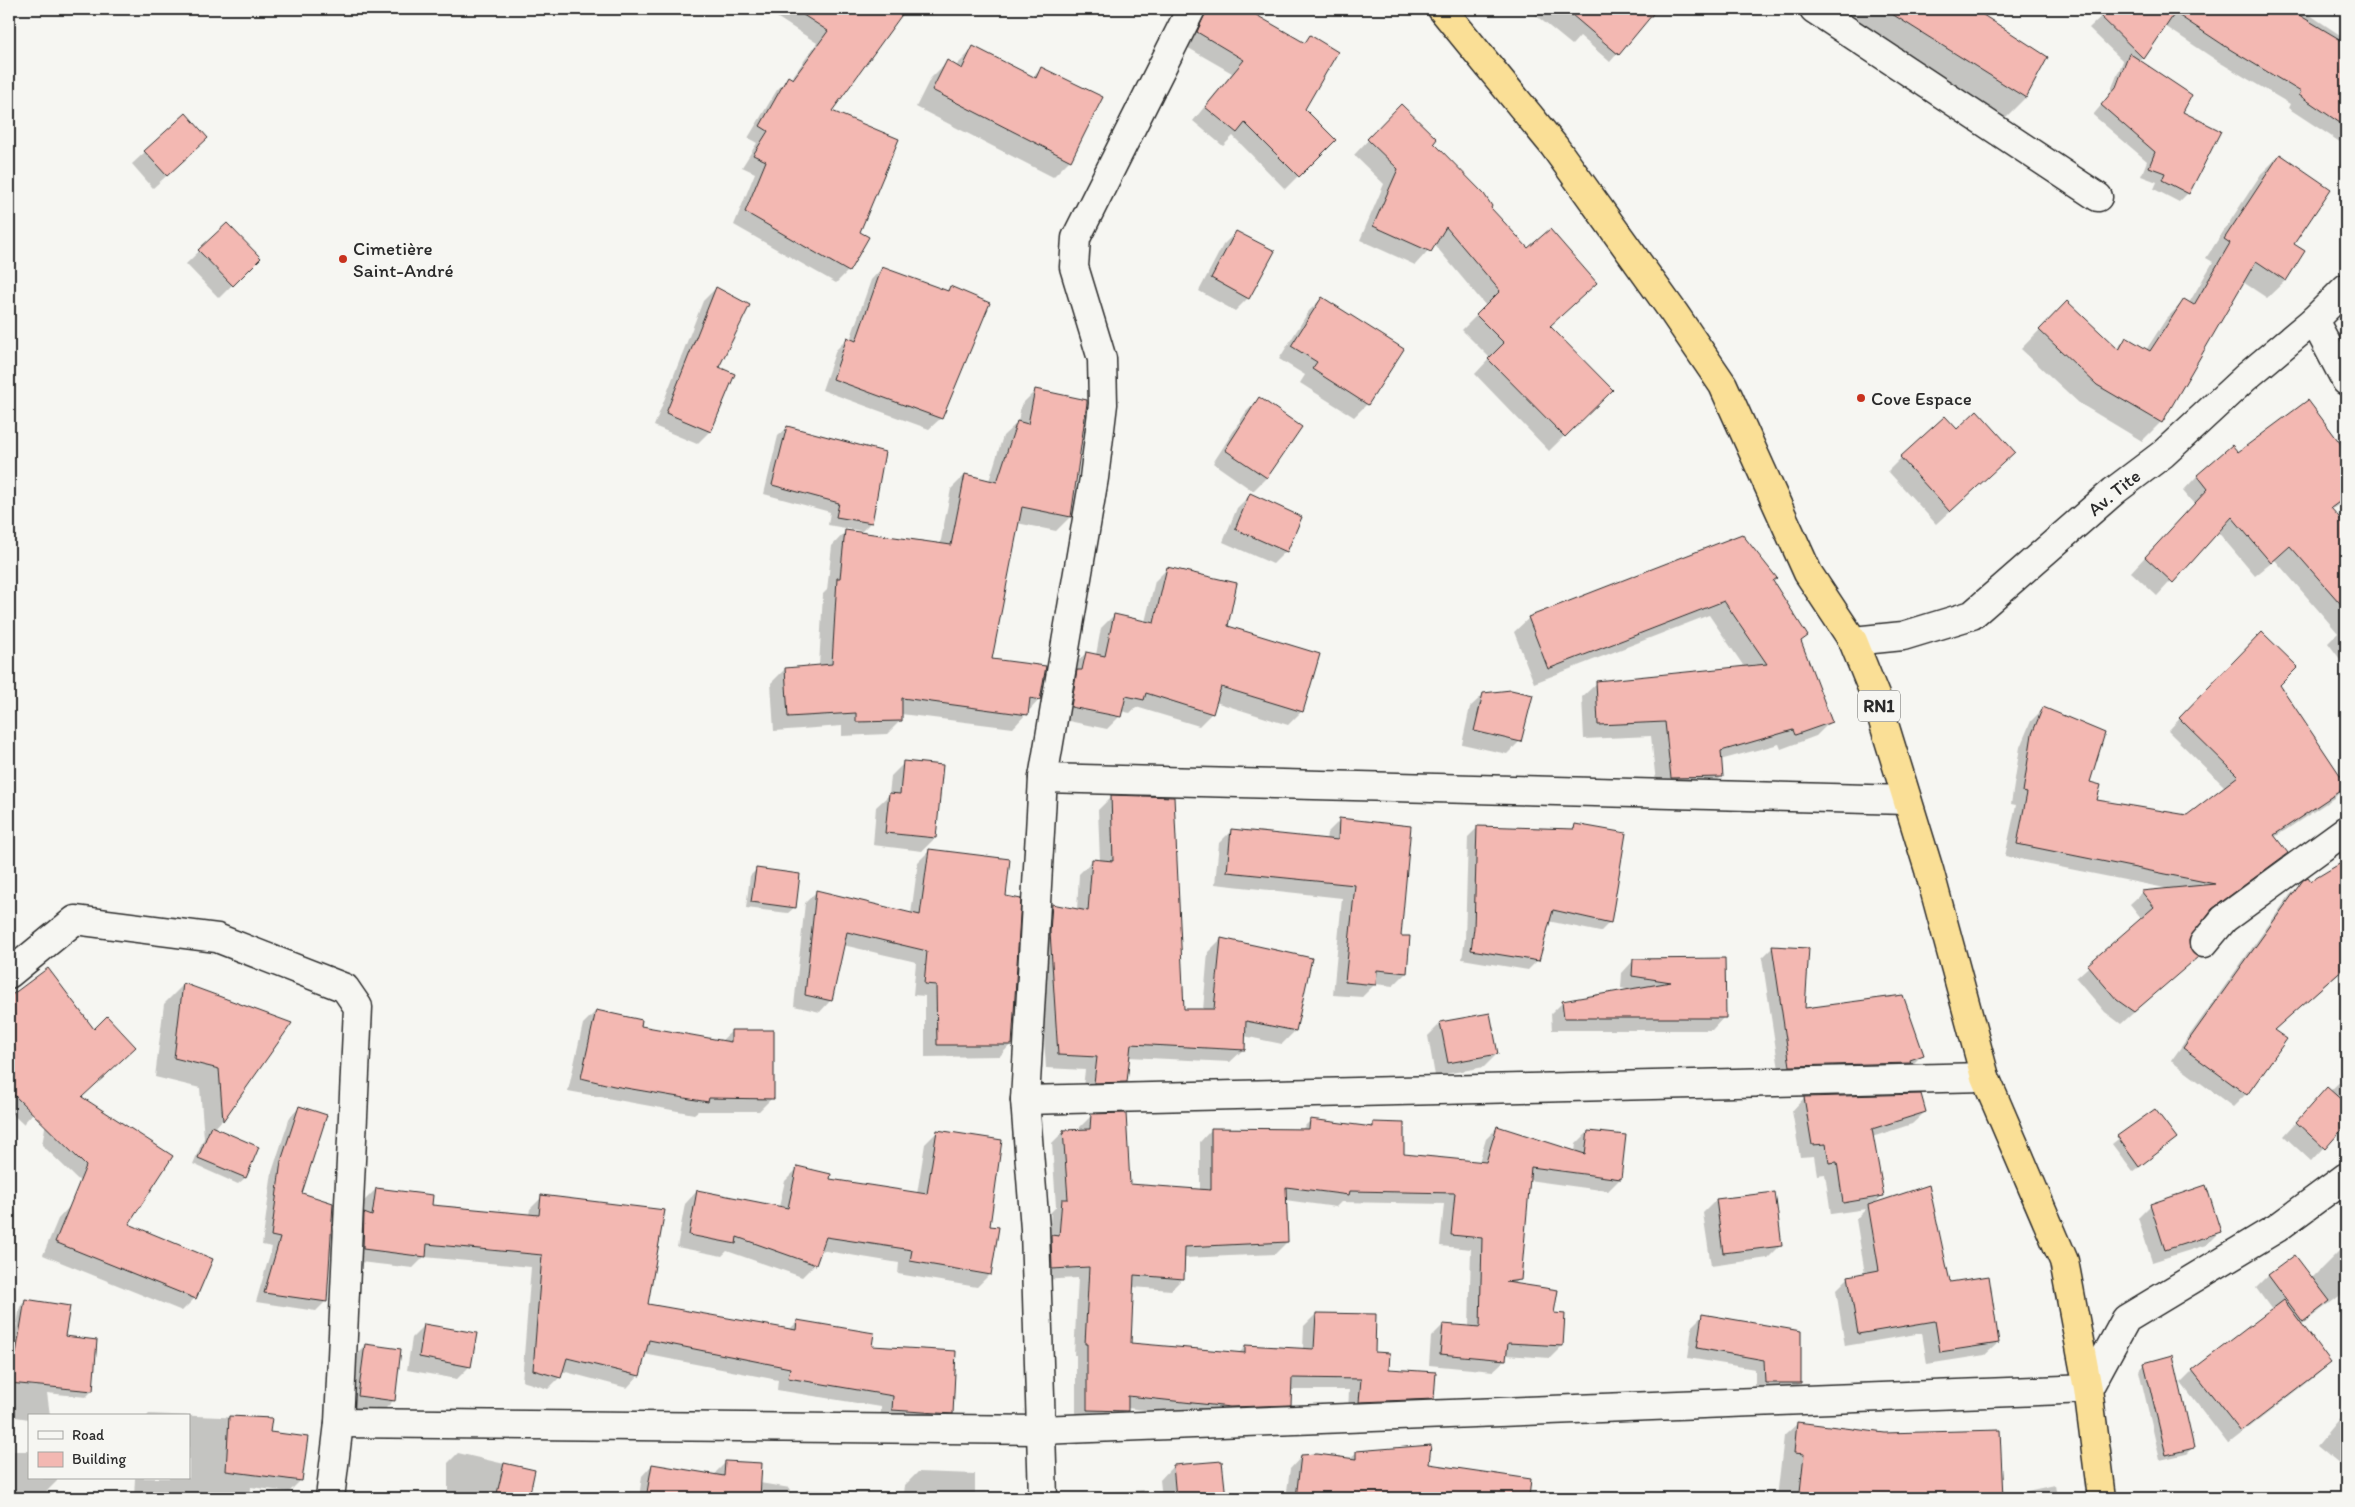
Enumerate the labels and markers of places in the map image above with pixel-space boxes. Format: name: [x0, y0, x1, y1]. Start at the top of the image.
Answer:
place label: Cimetière Saint-André: [353, 237, 454, 282]
marker: Cimetière Saint-André: [337, 253, 349, 265]
place label: Cove Espace: [1871, 387, 1972, 410]
marker: Cove Espace: [1855, 392, 1867, 404]

